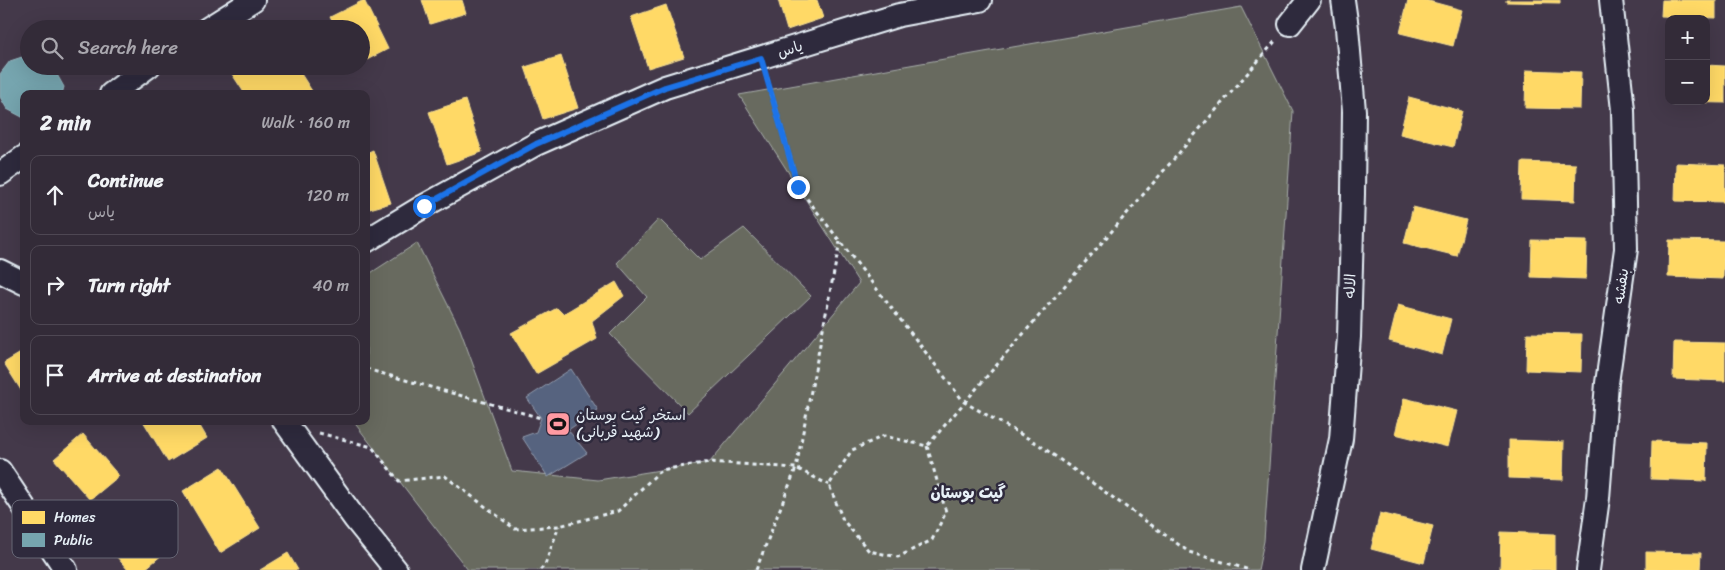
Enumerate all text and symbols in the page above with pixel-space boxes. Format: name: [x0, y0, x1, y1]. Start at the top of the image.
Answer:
map controls: [1665, 15, 1710, 105]
button: +: [1665, 15, 1710, 60]
search box: [20, 20, 370, 75]
text: Search here: [78, 31, 178, 64]
street label: یاس: [774, 33, 806, 65]
icon: search: [38, 34, 66, 62]
button: −: [1665, 60, 1710, 105]
text: 2 min: [40, 104, 91, 142]
text: Walk · 160 m: [261, 108, 350, 137]
text: Continue: [88, 164, 164, 197]
route end: [787, 176, 810, 199]
icon: ahead: [41, 181, 69, 209]
text: 120 m: [306, 181, 349, 210]
route start: [413, 195, 436, 218]
text: یاس: [88, 197, 115, 226]
street label: بنفشه: [1606, 266, 1636, 306]
text: Turn right: [88, 269, 170, 302]
icon: right: [41, 271, 69, 299]
text: 40 m: [312, 271, 349, 300]
street label: الاله: [1337, 273, 1363, 299]
text: Arrive at destination: [88, 359, 261, 392]
icon: arrive: [41, 361, 69, 389]
place label: استخر گیت بوستان (شهید قربانی): [576, 402, 686, 445]
sports icon: استخر گیت بوستان (شهید قربانی): [545, 411, 571, 437]
district label: گیت بوستان: [930, 478, 1006, 507]
legend: [12, 500, 178, 558]
text: Homes: [54, 505, 96, 530]
text: Public: [54, 528, 93, 553]

